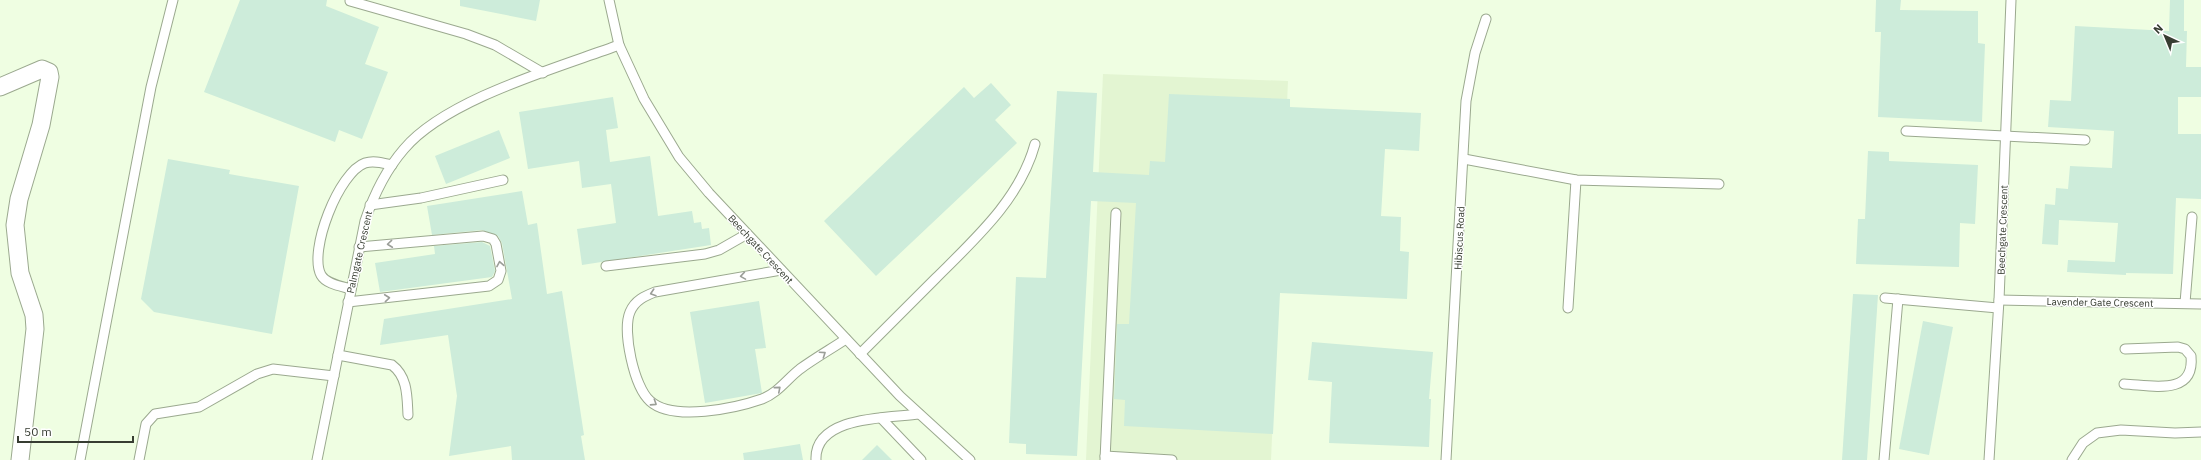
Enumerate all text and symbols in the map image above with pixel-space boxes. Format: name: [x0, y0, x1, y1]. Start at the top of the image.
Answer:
north arrow: [2145, 16, 2185, 56]
text: N: [2150, 21, 2166, 37]
street label: Beechgate Crescent: [1994, 184, 2011, 275]
street label: Hibiscus Road: [1451, 206, 1468, 270]
street label: Palmgate Crescent: [344, 209, 375, 295]
street label: Beechgate Crescent: [725, 212, 796, 287]
one-way arrow: [387, 239, 393, 248]
one-way arrow: [496, 261, 504, 267]
one-way arrow: [740, 271, 746, 280]
one-way arrow: [649, 288, 656, 297]
one-way arrow: [384, 294, 390, 303]
street label: Lavender Gate Crescent: [2046, 295, 2154, 310]
one-way arrow: [819, 351, 826, 359]
one-way arrow: [773, 387, 781, 394]
one-way arrow: [650, 399, 657, 406]
scale bar: [18, 418, 133, 444]
text: 50 m: [24, 424, 52, 439]

